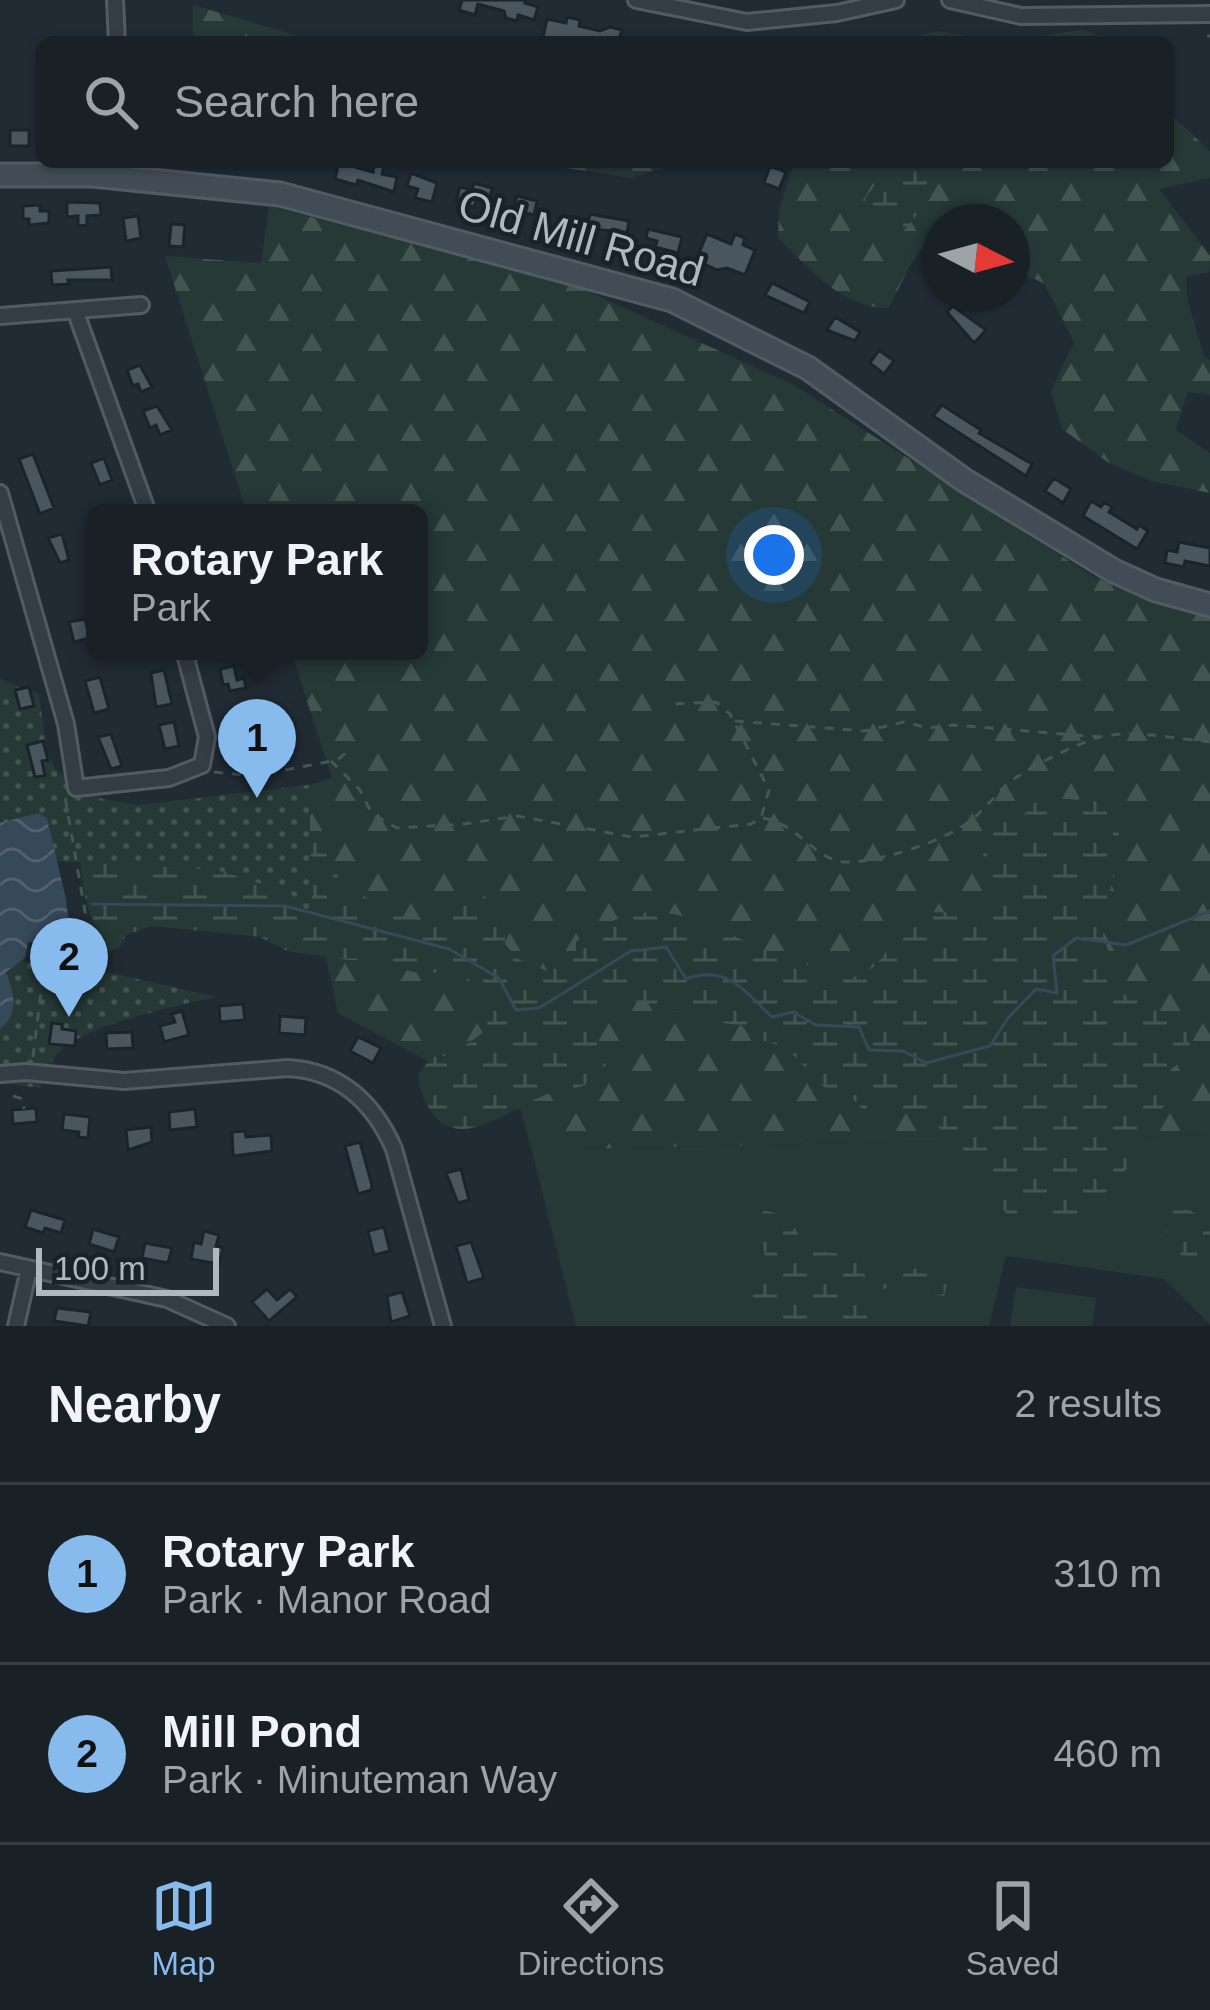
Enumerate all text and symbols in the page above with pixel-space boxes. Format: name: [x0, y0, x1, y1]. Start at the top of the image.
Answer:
search box: [36, 36, 1174, 168]
icon: search: [78, 69, 144, 135]
text: Search here: [174, 76, 419, 127]
street label: Old Mill Road: [453, 181, 709, 295]
north arrow: [922, 204, 1030, 312]
popup: [86, 504, 428, 660]
your location: [744, 525, 804, 585]
text: Rotary Park: [131, 534, 383, 585]
text: Park: [131, 586, 211, 629]
pin: 1: [218, 699, 296, 798]
pin: 2: [30, 918, 108, 1017]
scale bar: [36, 1242, 219, 1295]
text: 100 m: [54, 1250, 146, 1287]
text: Nearby: [48, 1376, 221, 1433]
text: 2 results: [1015, 1382, 1162, 1425]
text: Rotary Park: [162, 1526, 415, 1577]
text: 1: [76, 1552, 98, 1595]
text: 310 m: [1054, 1552, 1162, 1595]
text: Park · Manor Road: [162, 1578, 491, 1621]
text: Mill Pond: [162, 1706, 362, 1757]
text: 2: [76, 1732, 98, 1775]
text: 460 m: [1054, 1732, 1162, 1775]
text: Park · Minuteman Way: [162, 1758, 557, 1801]
tab: Map: [151, 1873, 217, 1983]
tab: Directions: [518, 1873, 665, 1983]
tab: Saved: [966, 1873, 1059, 1983]

